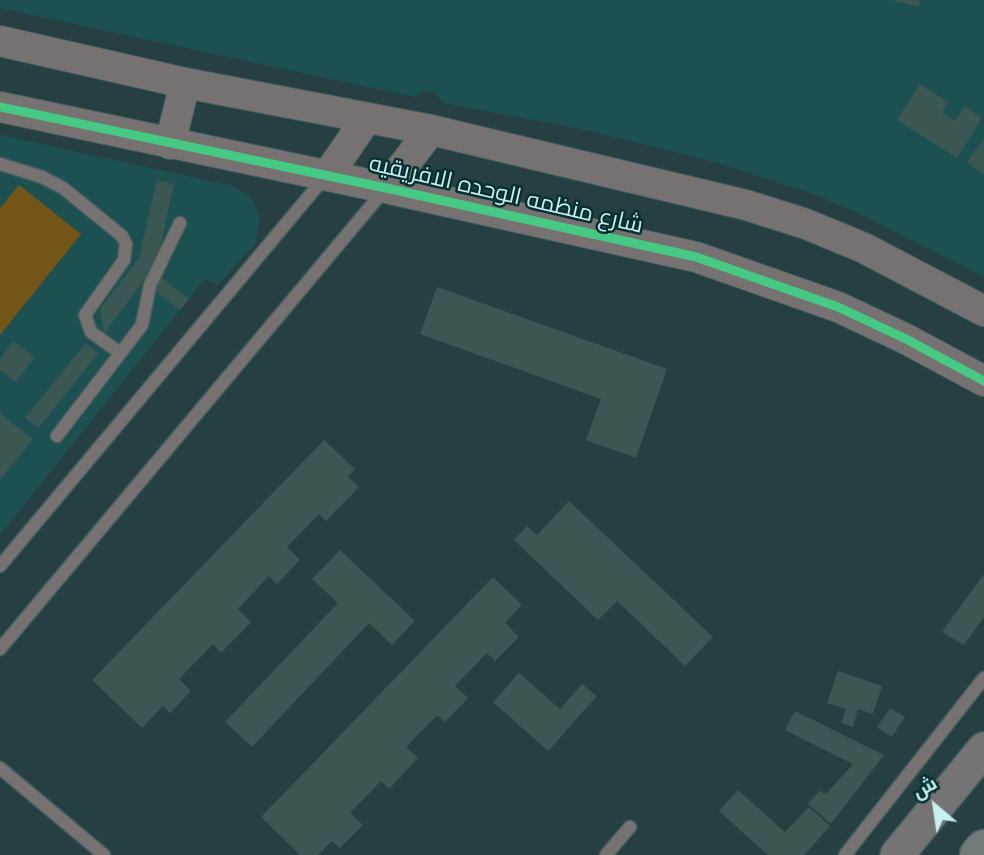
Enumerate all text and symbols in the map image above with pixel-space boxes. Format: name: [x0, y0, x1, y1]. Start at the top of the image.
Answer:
street label: شارع منظمه الوحده الافريقيه: [366, 150, 646, 240]
north arrow: [900, 771, 970, 841]
text: ش: [909, 772, 940, 802]

